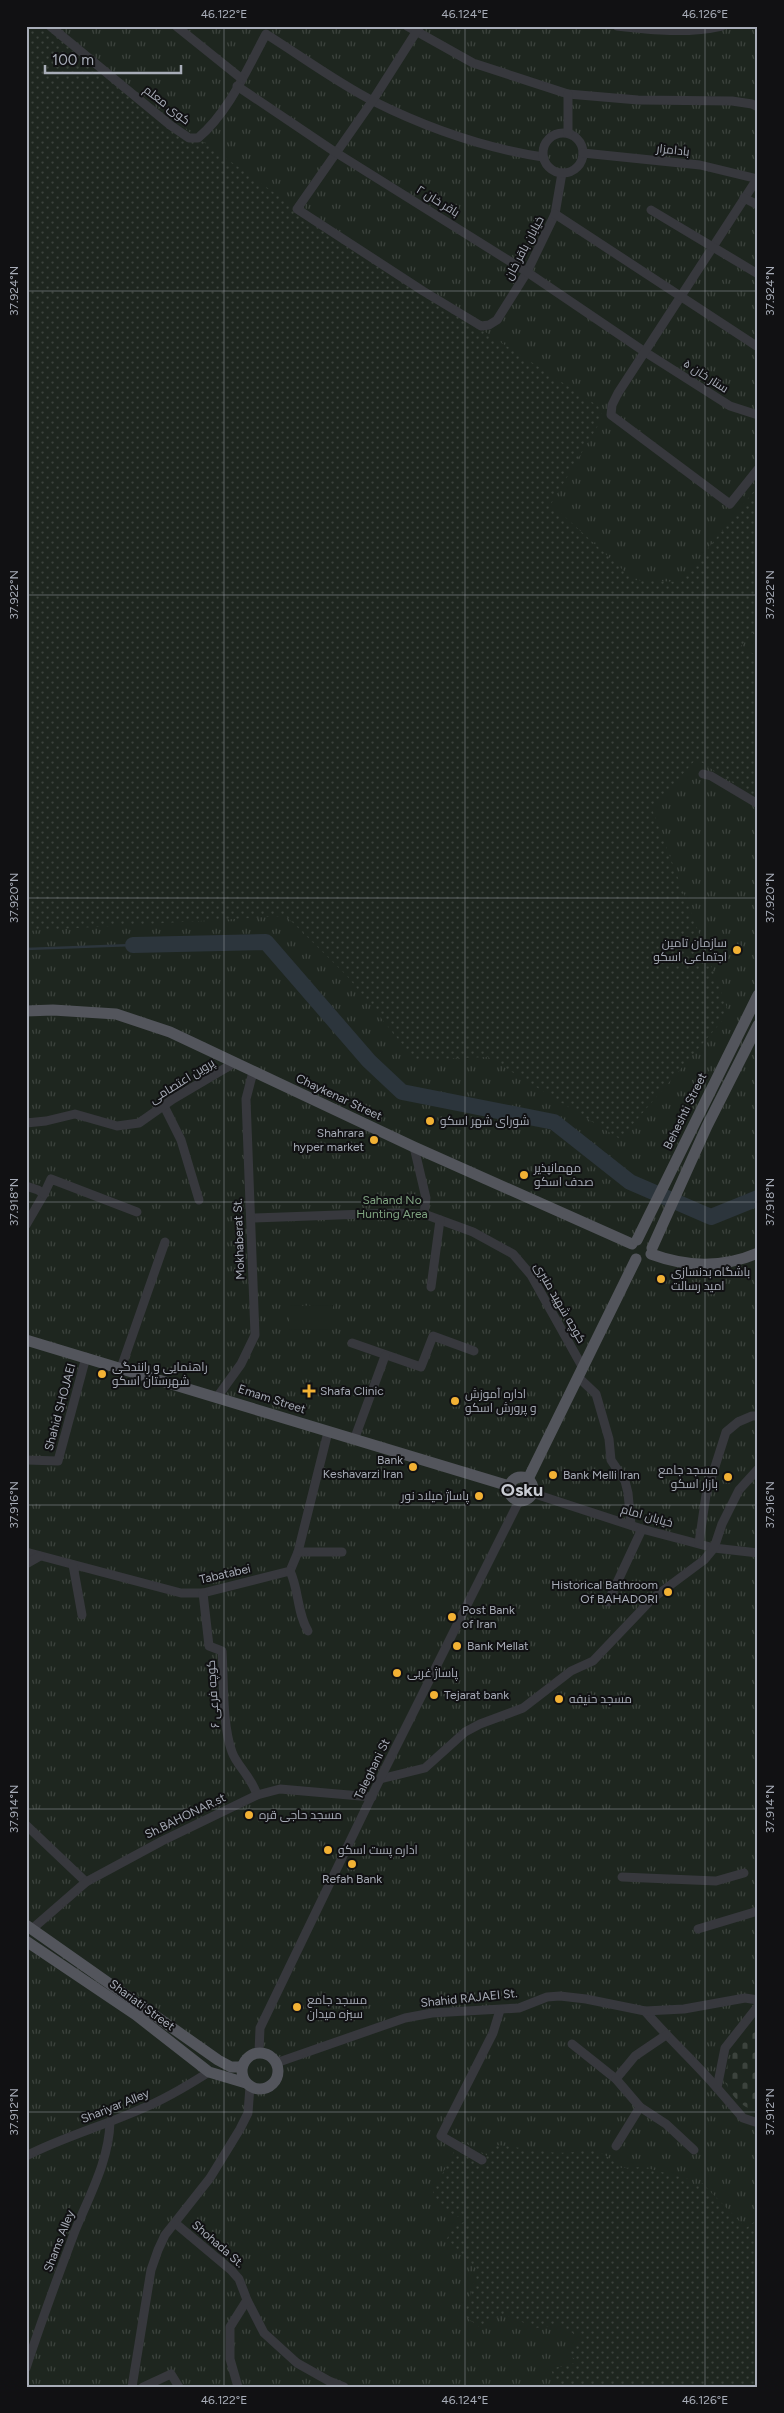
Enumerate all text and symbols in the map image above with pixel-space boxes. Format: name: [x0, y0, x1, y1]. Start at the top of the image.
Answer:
text: 46.122°E: [201, 7, 247, 21]
text: 46.124°E: [441, 7, 489, 21]
text: 46.126°E: [682, 7, 728, 21]
scale bar: [45, 42, 181, 74]
text: 100 m: [52, 51, 94, 69]
street label: کوی معلم: [140, 83, 193, 128]
street label: بادامزار: [655, 141, 690, 159]
street label: باقر خان ۲: [414, 182, 462, 220]
street label: خیابان باقر خان: [501, 214, 547, 282]
text: 37.924°N: [7, 266, 21, 316]
text: 37.924°N: [763, 266, 777, 316]
street label: ستار خان ۵: [681, 356, 731, 396]
text: 37.922°N: [7, 570, 21, 620]
text: 37.922°N: [763, 570, 777, 620]
text: 37.920°N: [7, 873, 21, 923]
text: 37.920°N: [763, 873, 777, 923]
place label: سازمان تامین اجتماعی اسکو: [653, 936, 727, 964]
marker: سازمان تامین اجتماعی اسکو: [731, 944, 743, 956]
street label: پروین اعتصامی: [147, 1055, 219, 1108]
street label: Beheshti Street: [660, 1070, 710, 1152]
street label: Chaykenar Street: [294, 1071, 385, 1123]
place label: شورای شهر اسکو: [440, 1114, 529, 1128]
marker: شورای شهر اسکو: [424, 1115, 436, 1127]
place label: Shahrara hyper market: [293, 1126, 364, 1154]
marker: Shahrara hyper market: [368, 1134, 380, 1146]
place label: مهمانپذیر صدف اسکو: [533, 1161, 594, 1189]
marker: مهمانپذیر صدف اسکو: [518, 1169, 530, 1181]
text: 37.918°N: [7, 1178, 21, 1226]
text: 37.918°N: [763, 1178, 777, 1226]
park label: Sahand No Hunting Area: [356, 1193, 428, 1221]
street label: Mokhaberat St.: [231, 1198, 247, 1280]
street label: کوچه شهید منبری: [529, 1260, 589, 1347]
place label: باشگاه بدنسازی امید رسالت: [671, 1265, 750, 1293]
marker: باشگاه بدنسازی امید رسالت: [655, 1273, 667, 1285]
place label: راهنمایی و رانندگی شهرستان اسکو: [112, 1360, 208, 1388]
street label: Shahid SHOJAEI: [42, 1362, 78, 1452]
marker: راهنمایی و رانندگی شهرستان اسکو: [96, 1368, 108, 1380]
street label: Emam Street: [236, 1381, 308, 1417]
marker: Shafa Clinic: [302, 1384, 316, 1398]
place label: Shafa Clinic: [320, 1384, 384, 1398]
place label: اداره آموزش و پرورش اسکو: [465, 1387, 537, 1417]
marker: اداره آموزش و پرورش اسکو: [449, 1395, 461, 1407]
place label: Bank Keshavarzi Iran: [323, 1453, 403, 1481]
marker: Bank Keshavarzi Iran: [407, 1461, 419, 1473]
place label: مسجد جامع بازار اسکو: [658, 1463, 718, 1491]
place label: Bank Melli Iran: [563, 1468, 640, 1482]
marker: Bank Melli Iran: [547, 1469, 559, 1481]
marker: مسجد جامع بازار اسکو: [722, 1471, 734, 1483]
district label: Osku: [501, 1479, 543, 1501]
text: 37.916°N: [7, 1481, 21, 1529]
text: 37.916°N: [763, 1481, 777, 1529]
place label: پاساژ میلاد نور: [400, 1489, 470, 1505]
marker: پاساژ میلاد نور: [473, 1490, 485, 1502]
street label: خیابان امام: [619, 1502, 675, 1531]
street label: Tabatabei: [198, 1561, 252, 1587]
place label: Historical Bathroom Of BAHADORI: [551, 1578, 658, 1606]
marker: Historical Bathroom Of BAHADORI: [662, 1586, 674, 1598]
place label: Post Bank of Iran: [462, 1603, 515, 1631]
marker: Post Bank of Iran: [446, 1611, 458, 1623]
place label: Bank Mellat: [467, 1639, 529, 1653]
marker: Bank Mellat: [451, 1640, 463, 1652]
street label: کوچه فرعی ۶: [204, 1659, 224, 1729]
place label: پاساژ غربی: [407, 1666, 459, 1682]
marker: پاساژ غربی: [391, 1667, 403, 1679]
place label: Tejarat bank: [444, 1688, 509, 1702]
marker: Tejarat bank: [428, 1689, 440, 1701]
place label: مسجد حنیفه: [569, 1692, 632, 1706]
marker: مسجد حنیفه: [553, 1693, 565, 1705]
street label: Taleghani St: [351, 1736, 393, 1801]
text: 37.914°N: [7, 1785, 21, 1833]
text: 37.914°N: [763, 1785, 777, 1833]
street label: Sh.BAHONAR.st: [142, 1790, 228, 1842]
place label: مسجد حاجی قره: [259, 1808, 342, 1822]
marker: مسجد حاجی قره: [243, 1809, 255, 1821]
place label: اداره پست اسکو: [338, 1843, 418, 1859]
marker: اداره پست اسکو: [322, 1844, 334, 1856]
marker: Refah Bank: [346, 1858, 358, 1870]
place label: Refah Bank: [322, 1872, 382, 1886]
street label: Shariati Street: [107, 1977, 178, 2034]
street label: Shahid RAJAEI St.: [420, 1986, 518, 2010]
place label: مسجد جامع سبزه میدان: [307, 1993, 367, 2021]
marker: مسجد جامع سبزه میدان: [291, 2001, 303, 2013]
street label: Shariyar Alley: [79, 2086, 152, 2126]
text: 37.912°N: [7, 2088, 21, 2136]
text: 37.912°N: [763, 2088, 777, 2136]
street label: Shams Alley: [41, 2207, 77, 2274]
street label: Shohada St.: [189, 2218, 247, 2270]
text: 46.122°E: [201, 2393, 247, 2407]
text: 46.124°E: [441, 2393, 489, 2407]
text: 46.126°E: [682, 2393, 728, 2407]

